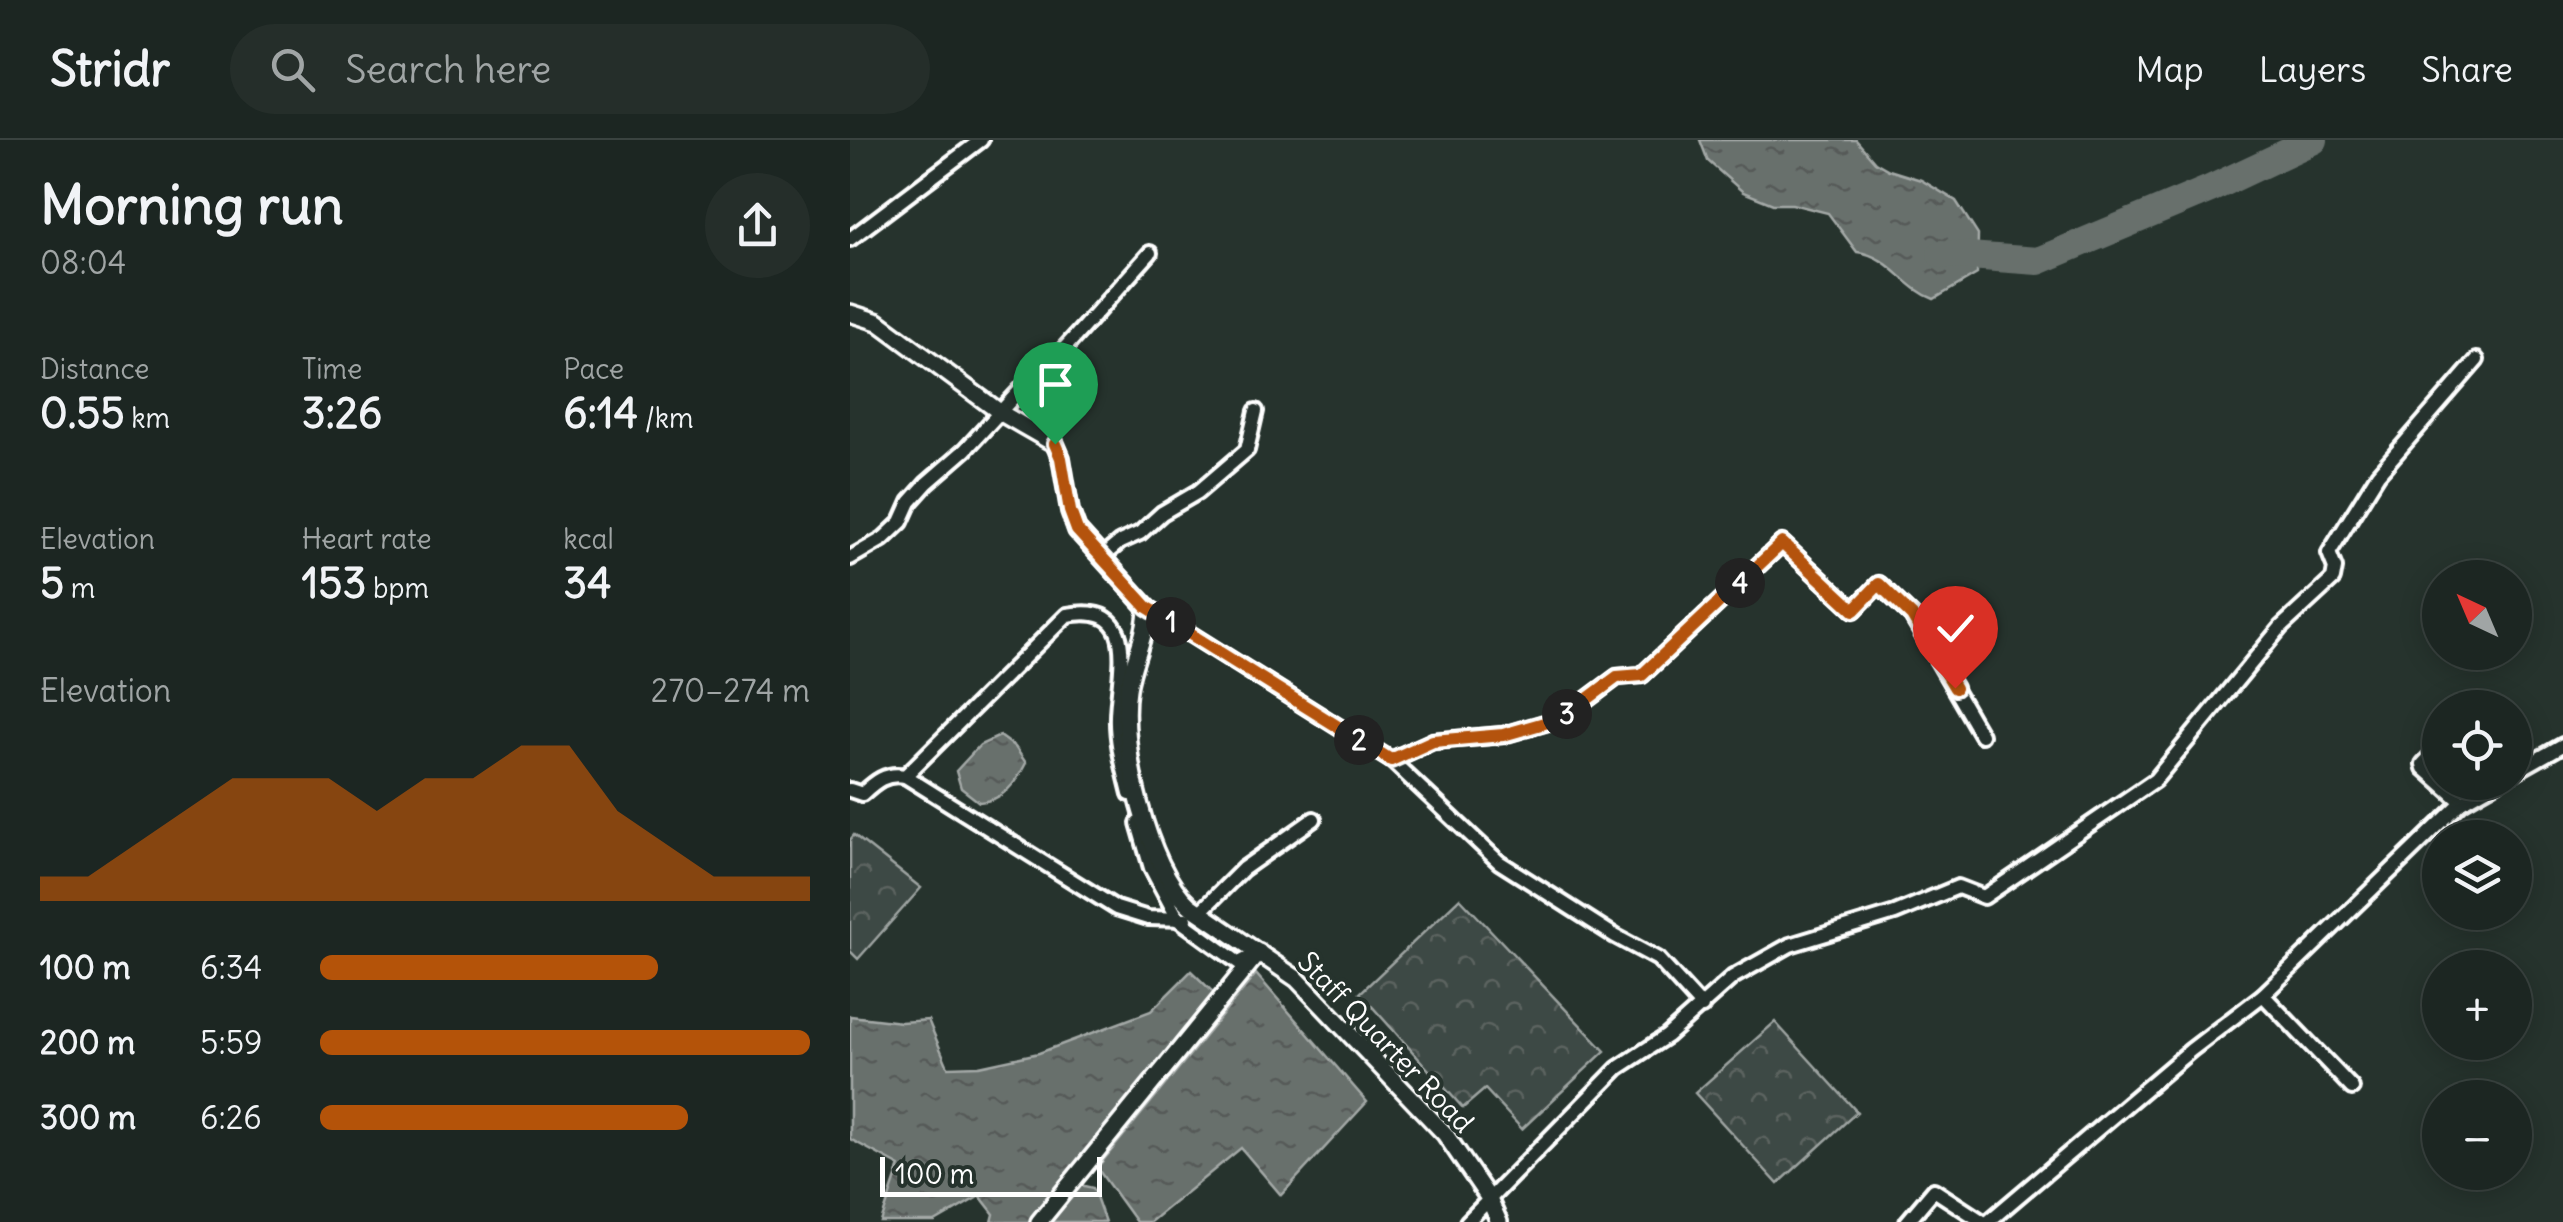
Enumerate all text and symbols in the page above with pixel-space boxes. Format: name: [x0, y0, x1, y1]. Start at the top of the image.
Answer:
search box: [230, 24, 930, 114]
text: Stridr: [50, 39, 170, 99]
icon: search: [265, 42, 320, 97]
text: Search here: [345, 46, 551, 93]
text: Map: [2136, 47, 2204, 91]
text: Layers: [2259, 47, 2366, 91]
text: Share: [2421, 47, 2513, 91]
text: Morning run: [40, 170, 344, 239]
button: share: [705, 173, 810, 278]
text: 08:04: [40, 242, 126, 283]
pin: [1013, 342, 1098, 445]
text: Distance: [40, 351, 149, 387]
text: Time: [302, 351, 362, 387]
text: Pace: [563, 351, 624, 387]
icon: arrive: [1028, 357, 1083, 412]
text: 0.55: [40, 387, 125, 439]
text: 3:26: [302, 387, 382, 439]
text: 6:14: [563, 387, 638, 439]
text: km: [125, 400, 170, 436]
text: /km: [638, 400, 694, 436]
text: Elevation: [40, 521, 155, 557]
text: Heart rate: [302, 521, 432, 557]
text: kcal: [563, 521, 614, 557]
text: 5: [40, 557, 64, 609]
text: 153: [302, 557, 366, 609]
text: 34: [563, 557, 611, 609]
pin: 4: [1715, 558, 1765, 608]
north arrow: [2422, 560, 2532, 670]
map controls: [2422, 560, 2532, 1190]
text: 4: [1732, 565, 1748, 601]
text: m: [64, 570, 95, 606]
text: bpm: [366, 570, 429, 606]
pin: [1913, 586, 1998, 689]
pin: 1: [1146, 597, 1196, 647]
icon: check: [1928, 601, 1983, 656]
text: 1: [1165, 604, 1177, 640]
text: Elevation: [40, 670, 171, 711]
text: 270–274 m: [651, 670, 810, 711]
pin: 3: [1542, 689, 1592, 739]
button: locate: [2422, 690, 2532, 800]
text: 3: [1559, 696, 1575, 732]
pin: 2: [1334, 715, 1384, 765]
text: 2: [1351, 722, 1367, 758]
button: layers: [2422, 820, 2532, 930]
street label: Staff Quarter Road: [1290, 944, 1482, 1140]
text: 100 m: [40, 947, 131, 988]
text: 6:34: [200, 947, 262, 988]
button: +: [2422, 950, 2532, 1060]
text: 200 m: [40, 1022, 135, 1063]
text: 5:59: [200, 1022, 262, 1063]
button: −: [2422, 1080, 2532, 1190]
text: 300 m: [40, 1097, 136, 1138]
text: 6:26: [200, 1097, 262, 1138]
scale bar: [880, 1152, 1102, 1196]
text: 100 m: [895, 1156, 974, 1192]

